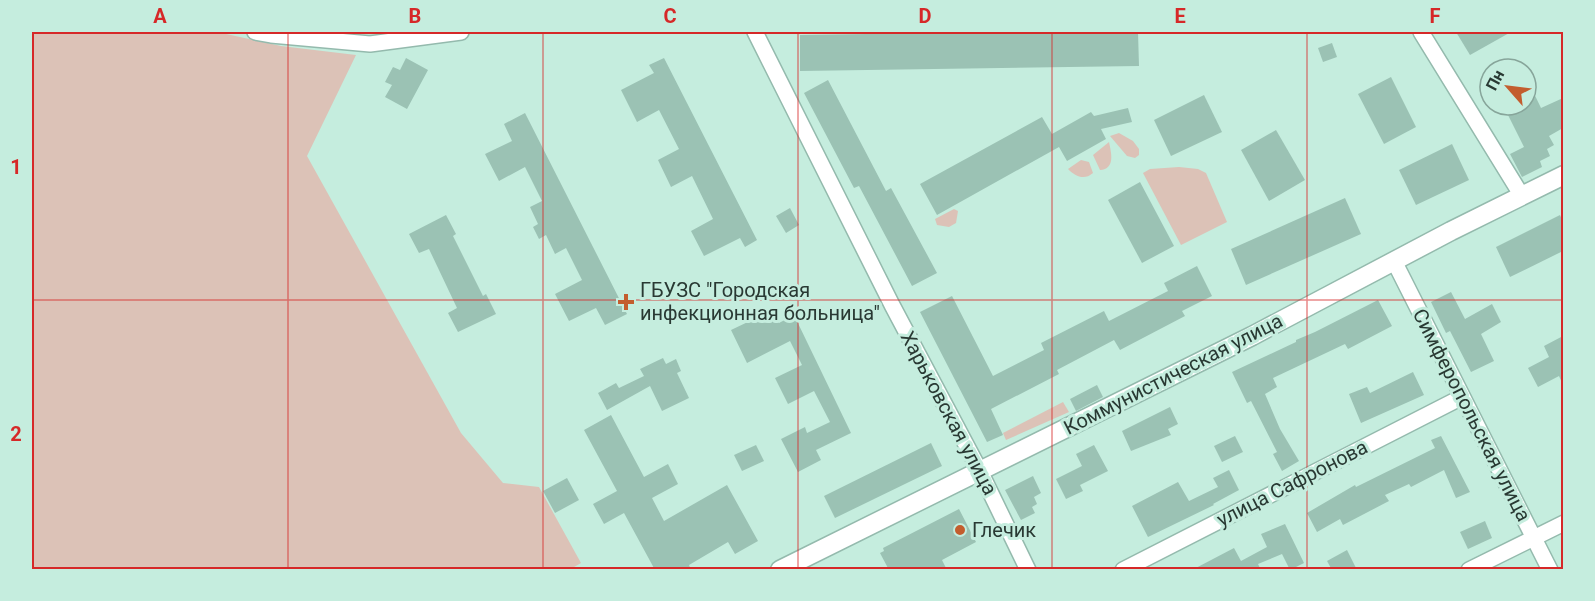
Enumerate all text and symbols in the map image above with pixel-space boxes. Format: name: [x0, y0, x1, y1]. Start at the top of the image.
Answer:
text: A: [153, 4, 167, 28]
text: B: [409, 4, 421, 28]
text: C: [663, 4, 677, 28]
text: D: [919, 4, 932, 28]
text: E: [1174, 4, 1186, 28]
text: F: [1430, 4, 1441, 28]
north arrow: [1478, 57, 1538, 117]
text: Пн: [1482, 67, 1508, 94]
text: 1: [10, 155, 22, 179]
place label: ГБУЗС "Городская инфекционная больница": [640, 278, 880, 325]
marker: ГБУЗС "Городская инфекционная больница": [617, 293, 635, 311]
street label: Симферопольская улица: [1408, 305, 1536, 525]
street label: Коммунистическая улица: [1060, 308, 1286, 440]
street label: Харьковская улица: [896, 327, 1002, 499]
text: 2: [10, 422, 22, 446]
street label: улица Сафронова: [1213, 435, 1371, 531]
place label: Глечик: [972, 518, 1036, 542]
marker: Глечик: [953, 523, 967, 537]

